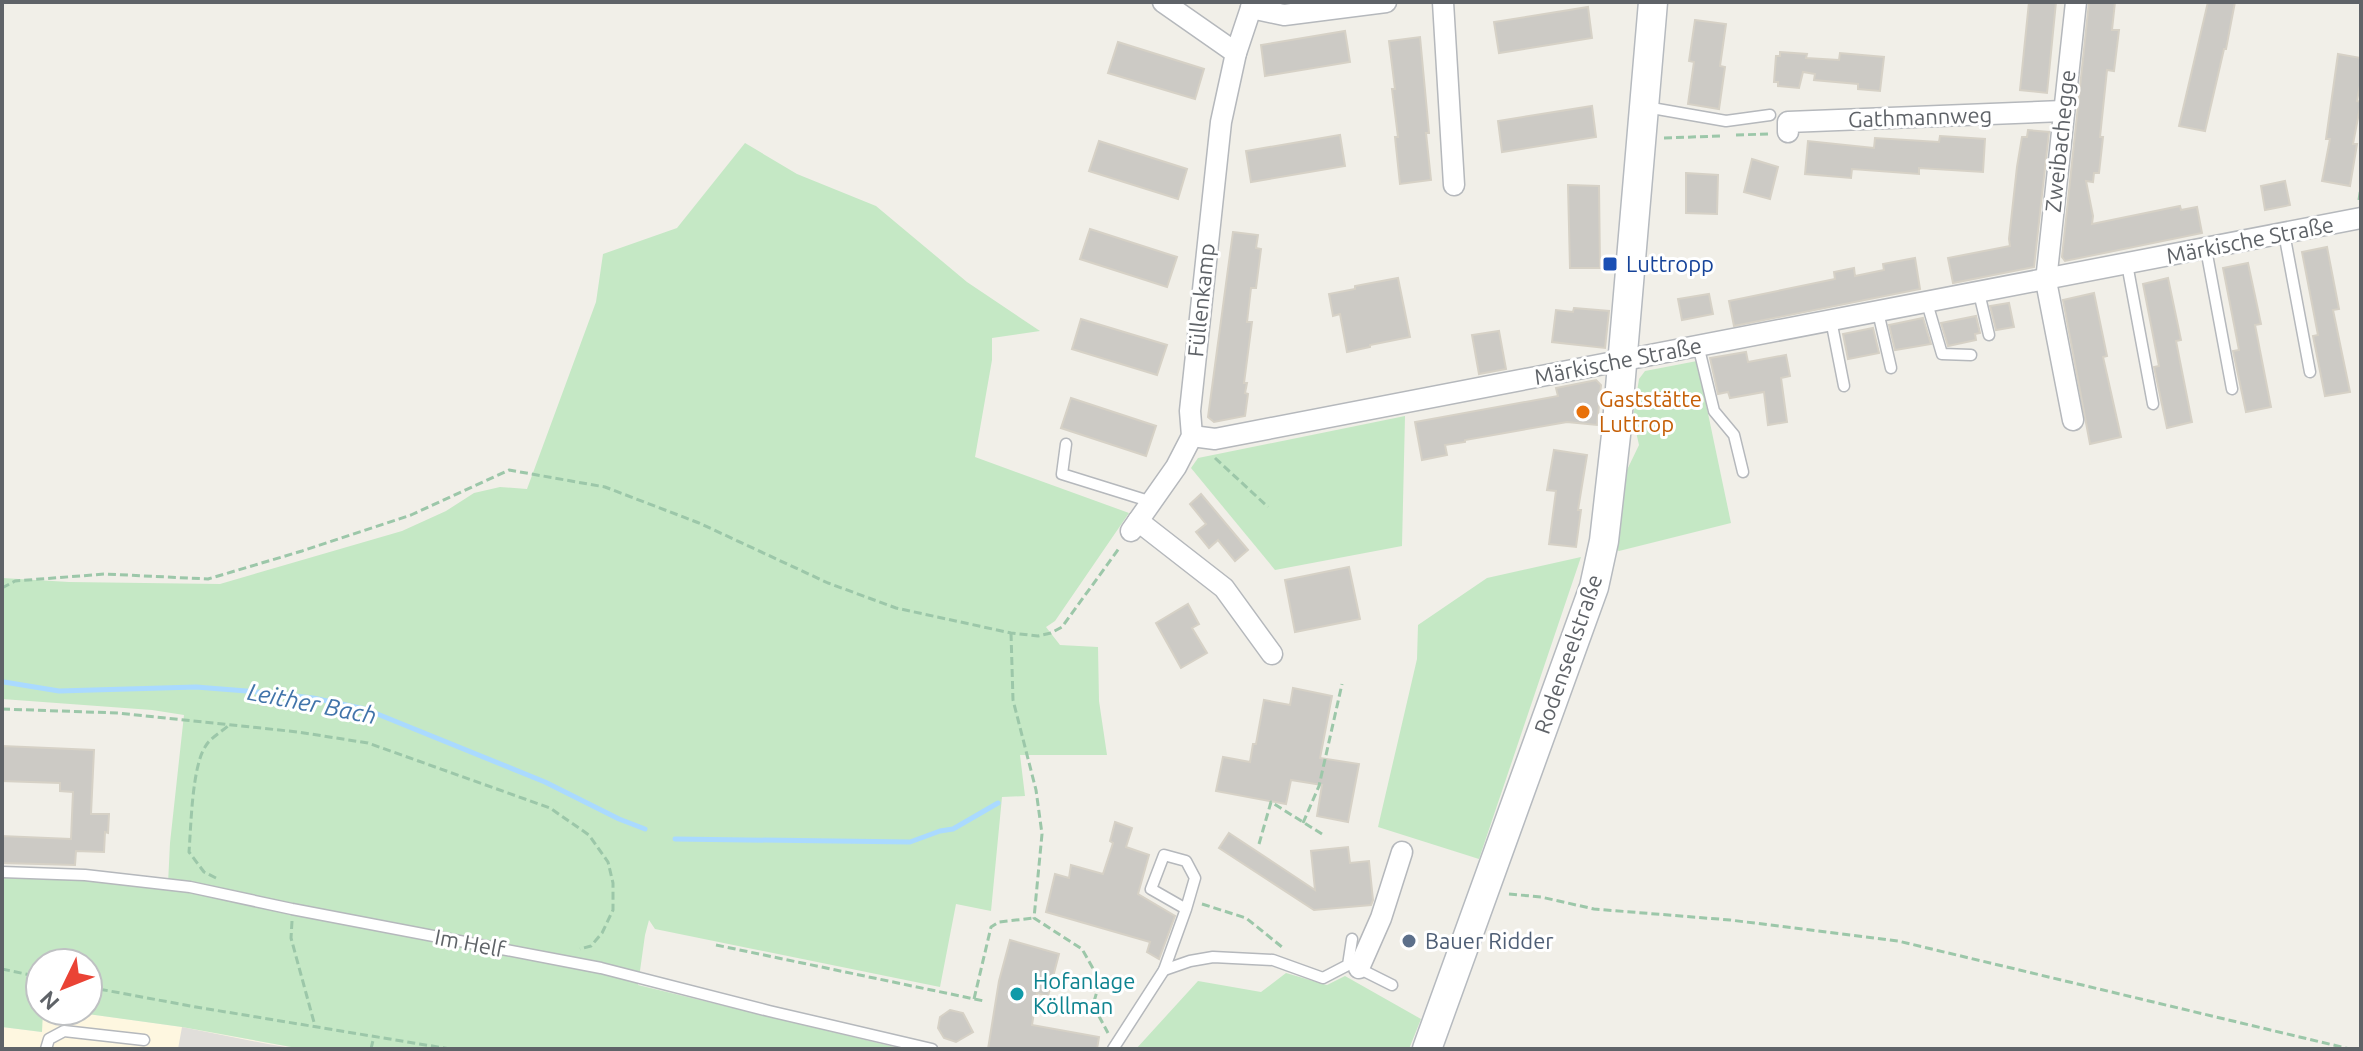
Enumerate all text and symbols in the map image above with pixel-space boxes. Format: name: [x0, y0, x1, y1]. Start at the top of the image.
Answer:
street label: Zweibachegge: [2040, 68, 2079, 214]
street label: Gathmannweg: [1847, 101, 1993, 132]
street label: Märkische Straße: [2164, 211, 2336, 268]
street label: Füllenkamp: [1182, 242, 1219, 358]
place label: Luttropp: [1626, 251, 1714, 276]
marker: Luttropp: [1601, 255, 1619, 273]
street label: Märkische Straße: [1532, 332, 1704, 389]
place label: Gaststätte Luttrop: [1599, 386, 1702, 436]
marker: Gaststätte Luttrop: [1574, 403, 1592, 421]
street label: Rodenseelstraße: [1529, 571, 1607, 737]
water label: Leither Bach: [245, 678, 379, 729]
street label: Im Helf: [433, 923, 508, 962]
place label: Bauer Ridder: [1425, 928, 1554, 953]
marker: Bauer Ridder: [1400, 932, 1418, 950]
north arrow: [24, 947, 104, 1027]
place label: Hofanlage Köllman: [1033, 968, 1135, 1018]
marker: Hofanlage Köllman: [1008, 985, 1026, 1003]
text: N: [34, 986, 64, 1016]

